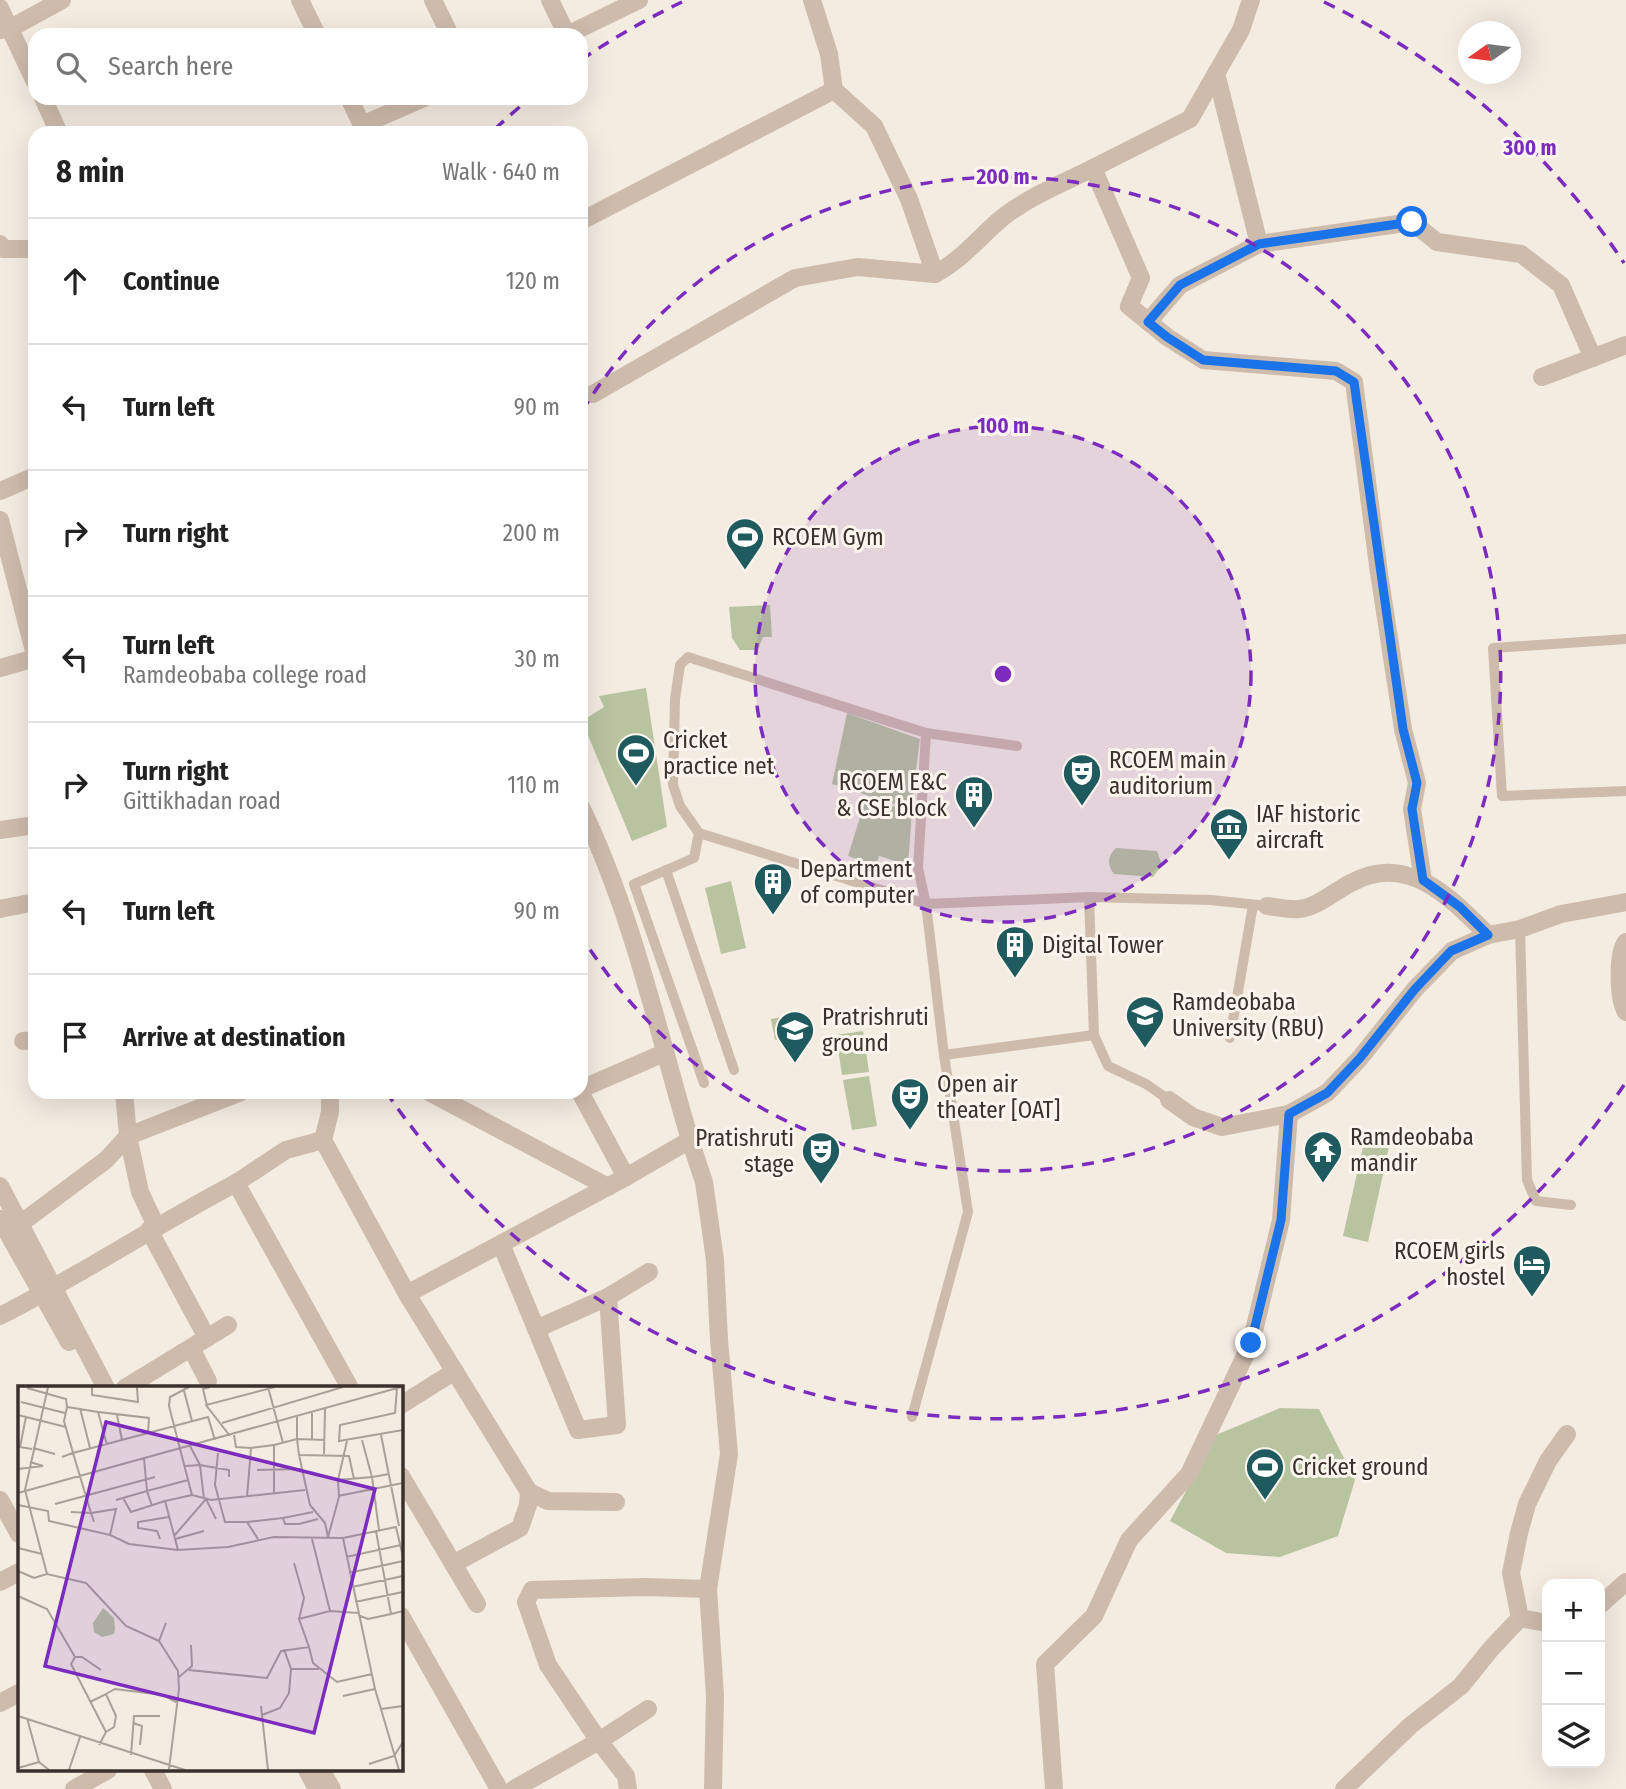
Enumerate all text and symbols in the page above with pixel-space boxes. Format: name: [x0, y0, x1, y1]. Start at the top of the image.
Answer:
north arrow: [1458, 21, 1521, 84]
search box: [28, 28, 588, 105]
icon: search: [52, 48, 90, 86]
text: Search here: [108, 51, 233, 82]
text: 300 m: [1502, 135, 1557, 161]
text: 8 min: [56, 154, 124, 190]
text: Walk · 640 m: [442, 158, 560, 186]
text: 200 m: [975, 164, 1030, 190]
route start: [1396, 206, 1427, 237]
icon: ahead: [56, 262, 94, 300]
text: Continue: [123, 266, 220, 297]
text: 120 m: [506, 267, 560, 295]
icon: left: [56, 388, 94, 426]
text: Turn left: [123, 392, 215, 423]
text: 90 m: [514, 393, 560, 421]
text: 100 m: [977, 413, 1029, 439]
icon: right: [56, 514, 94, 552]
sports icon: RCOEM Gym: [724, 516, 766, 571]
text: Turn right: [123, 518, 229, 549]
text: 200 m: [503, 519, 560, 547]
place label: RCOEM Gym: [772, 523, 884, 551]
text: Turn left: [123, 630, 215, 661]
icon: left: [56, 640, 94, 678]
text: 30 m: [515, 645, 560, 673]
text: Ramdeobaba college road: [123, 661, 367, 689]
centre of rings: [991, 662, 1015, 686]
place label: Cricket practice net: [663, 726, 775, 780]
sports icon: Cricket practice net: [615, 732, 657, 787]
place label: RCOEM main auditorium: [1109, 746, 1226, 800]
theatre icon: RCOEM main auditorium: [1061, 752, 1103, 807]
text: Turn right: [123, 756, 229, 787]
icon: right: [56, 766, 94, 804]
place label: RCOEM E&C & CSE block: [836, 768, 947, 822]
text: 110 m: [507, 771, 560, 799]
building icon: RCOEM E&C & CSE block: [953, 774, 995, 829]
text: Gittikhadan road: [123, 787, 281, 815]
place label: IAF historic aircraft: [1256, 800, 1360, 854]
museum icon: IAF historic aircraft: [1208, 806, 1250, 861]
place label: Department of computer: [800, 855, 915, 909]
building icon: Department of computer: [752, 861, 794, 916]
icon: left: [56, 892, 94, 930]
text: Turn left: [123, 896, 215, 927]
text: 90 m: [514, 897, 560, 925]
building icon: Digital Tower: [994, 924, 1036, 979]
place label: Digital Tower: [1042, 931, 1164, 959]
place label: Ramdeobaba University (RBU): [1172, 988, 1324, 1042]
school or university icon: Ramdeobaba University (RBU): [1124, 994, 1166, 1049]
place label: Pratrishruti ground: [822, 1003, 929, 1057]
school or university icon: Pratrishruti ground: [774, 1009, 816, 1064]
icon: arrive: [56, 1018, 94, 1056]
text: Arrive at destination: [123, 1022, 346, 1053]
place label: Open air theater [OAT]: [937, 1070, 1060, 1124]
theatre icon: Open air theater [OAT]: [889, 1076, 931, 1131]
place label: Ramdeobaba mandir: [1350, 1123, 1474, 1177]
place label: Pratishruti stage: [695, 1124, 794, 1178]
temple icon: Ramdeobaba mandir: [1302, 1129, 1344, 1184]
theatre icon: Pratishruti stage: [800, 1130, 842, 1185]
place label: RCOEM girls hostel: [1394, 1237, 1505, 1291]
hotel icon: RCOEM girls hostel: [1511, 1243, 1553, 1298]
route end: [1235, 1327, 1266, 1358]
inset map: [18, 1386, 402, 1772]
sports icon: Cricket ground: [1244, 1446, 1286, 1501]
place label: Cricket ground: [1292, 1453, 1429, 1481]
map controls: [1542, 1579, 1605, 1768]
button: +: [1542, 1579, 1605, 1642]
button: −: [1542, 1642, 1605, 1705]
button: layers: [1542, 1705, 1605, 1768]

